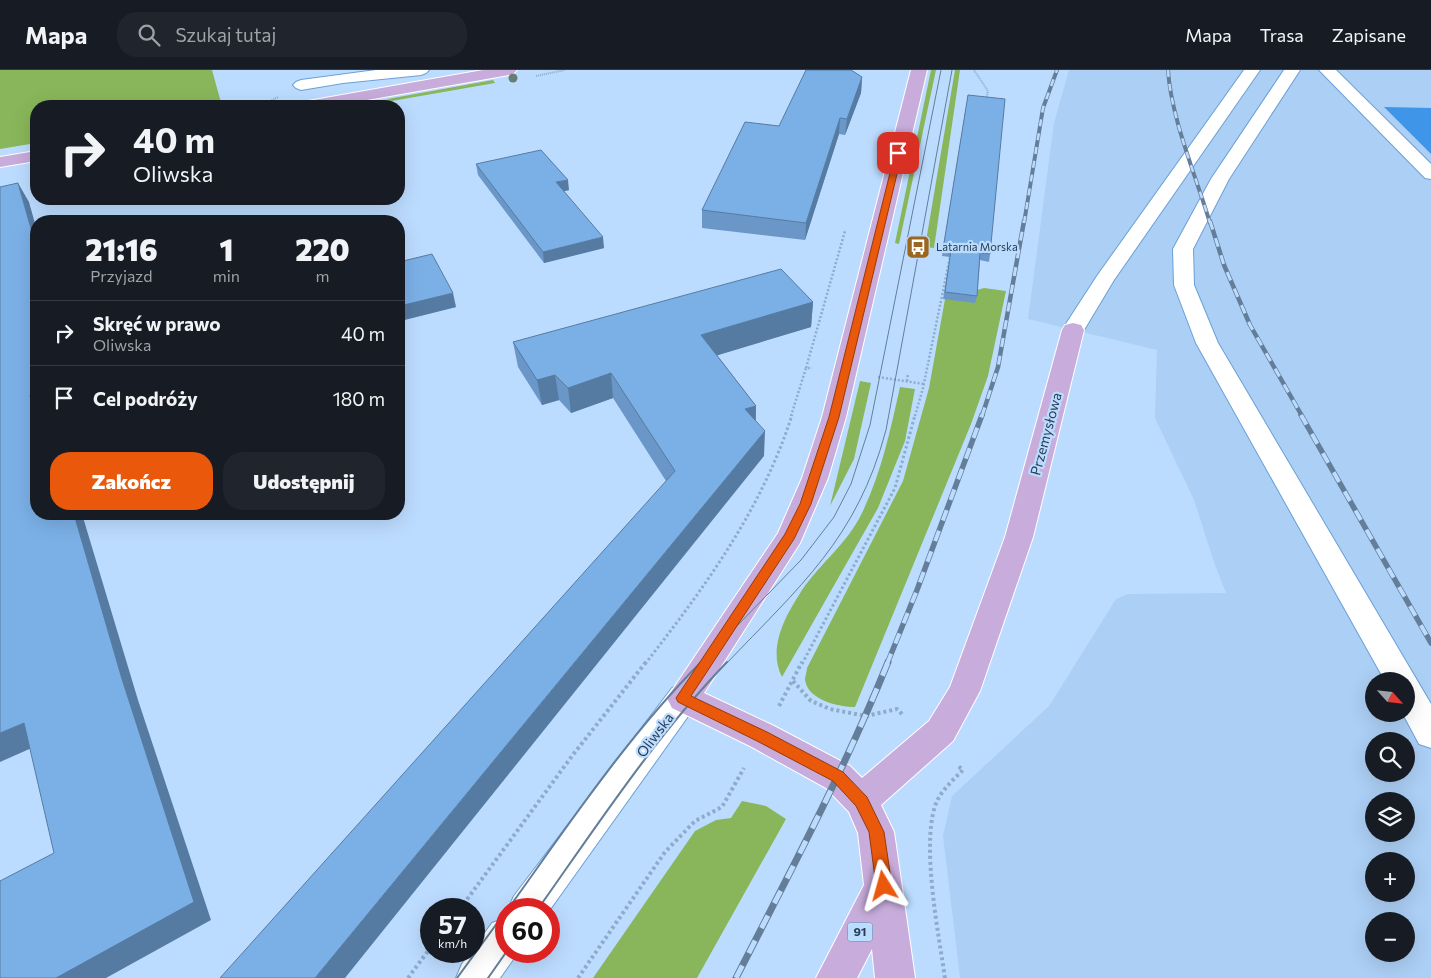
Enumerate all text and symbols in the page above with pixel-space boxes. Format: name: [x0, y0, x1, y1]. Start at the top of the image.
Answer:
search box: [117, 12, 467, 57]
text: Mapa: [25, 20, 87, 49]
icon: search: [135, 21, 163, 49]
text: Szukaj tutaj: [175, 23, 276, 46]
text: Mapa: [1185, 24, 1232, 46]
text: Trasa: [1260, 24, 1304, 46]
text: Zapisane: [1332, 24, 1406, 46]
text: 40 m: [133, 117, 215, 160]
icon: right: [50, 120, 115, 185]
pin: [877, 132, 919, 174]
icon: arrive: [884, 139, 912, 167]
text: Oliwska: [133, 160, 213, 187]
text: 21:16: [85, 230, 158, 267]
text: 1: [219, 230, 233, 267]
text: 220: [295, 230, 350, 267]
bus stop icon: Latarnia Morska: [905, 234, 931, 260]
place label: Latarnia Morska: [936, 240, 1018, 253]
text: Przyjazd: [90, 266, 153, 285]
text: min: [213, 266, 240, 285]
text: m: [316, 266, 329, 285]
text: Skręć w prawo: [93, 312, 221, 335]
icon: right: [50, 319, 78, 347]
text: 40 m: [341, 322, 385, 345]
text: Oliwska: [93, 335, 151, 354]
icon: arrive: [50, 384, 78, 412]
text: Cel podróży: [93, 387, 198, 410]
text: 180 m: [333, 387, 385, 410]
street label: Przemysłowa: [1026, 391, 1065, 477]
button: Zakończ: [50, 452, 213, 510]
button: Udostępnij: [223, 452, 385, 510]
north arrow: [1365, 672, 1415, 722]
map controls: [1365, 672, 1415, 962]
street label: Oliwska: [632, 709, 677, 760]
button: search: [1365, 732, 1415, 782]
button: layers: [1365, 792, 1415, 842]
button: +: [1365, 852, 1415, 902]
position arrow: [857, 859, 909, 911]
speed limit sign: 60: [495, 898, 560, 963]
text: 57: [438, 909, 467, 939]
button: −: [1365, 912, 1415, 962]
road number: 91: [848, 922, 872, 942]
text: km/h: [438, 936, 467, 950]

